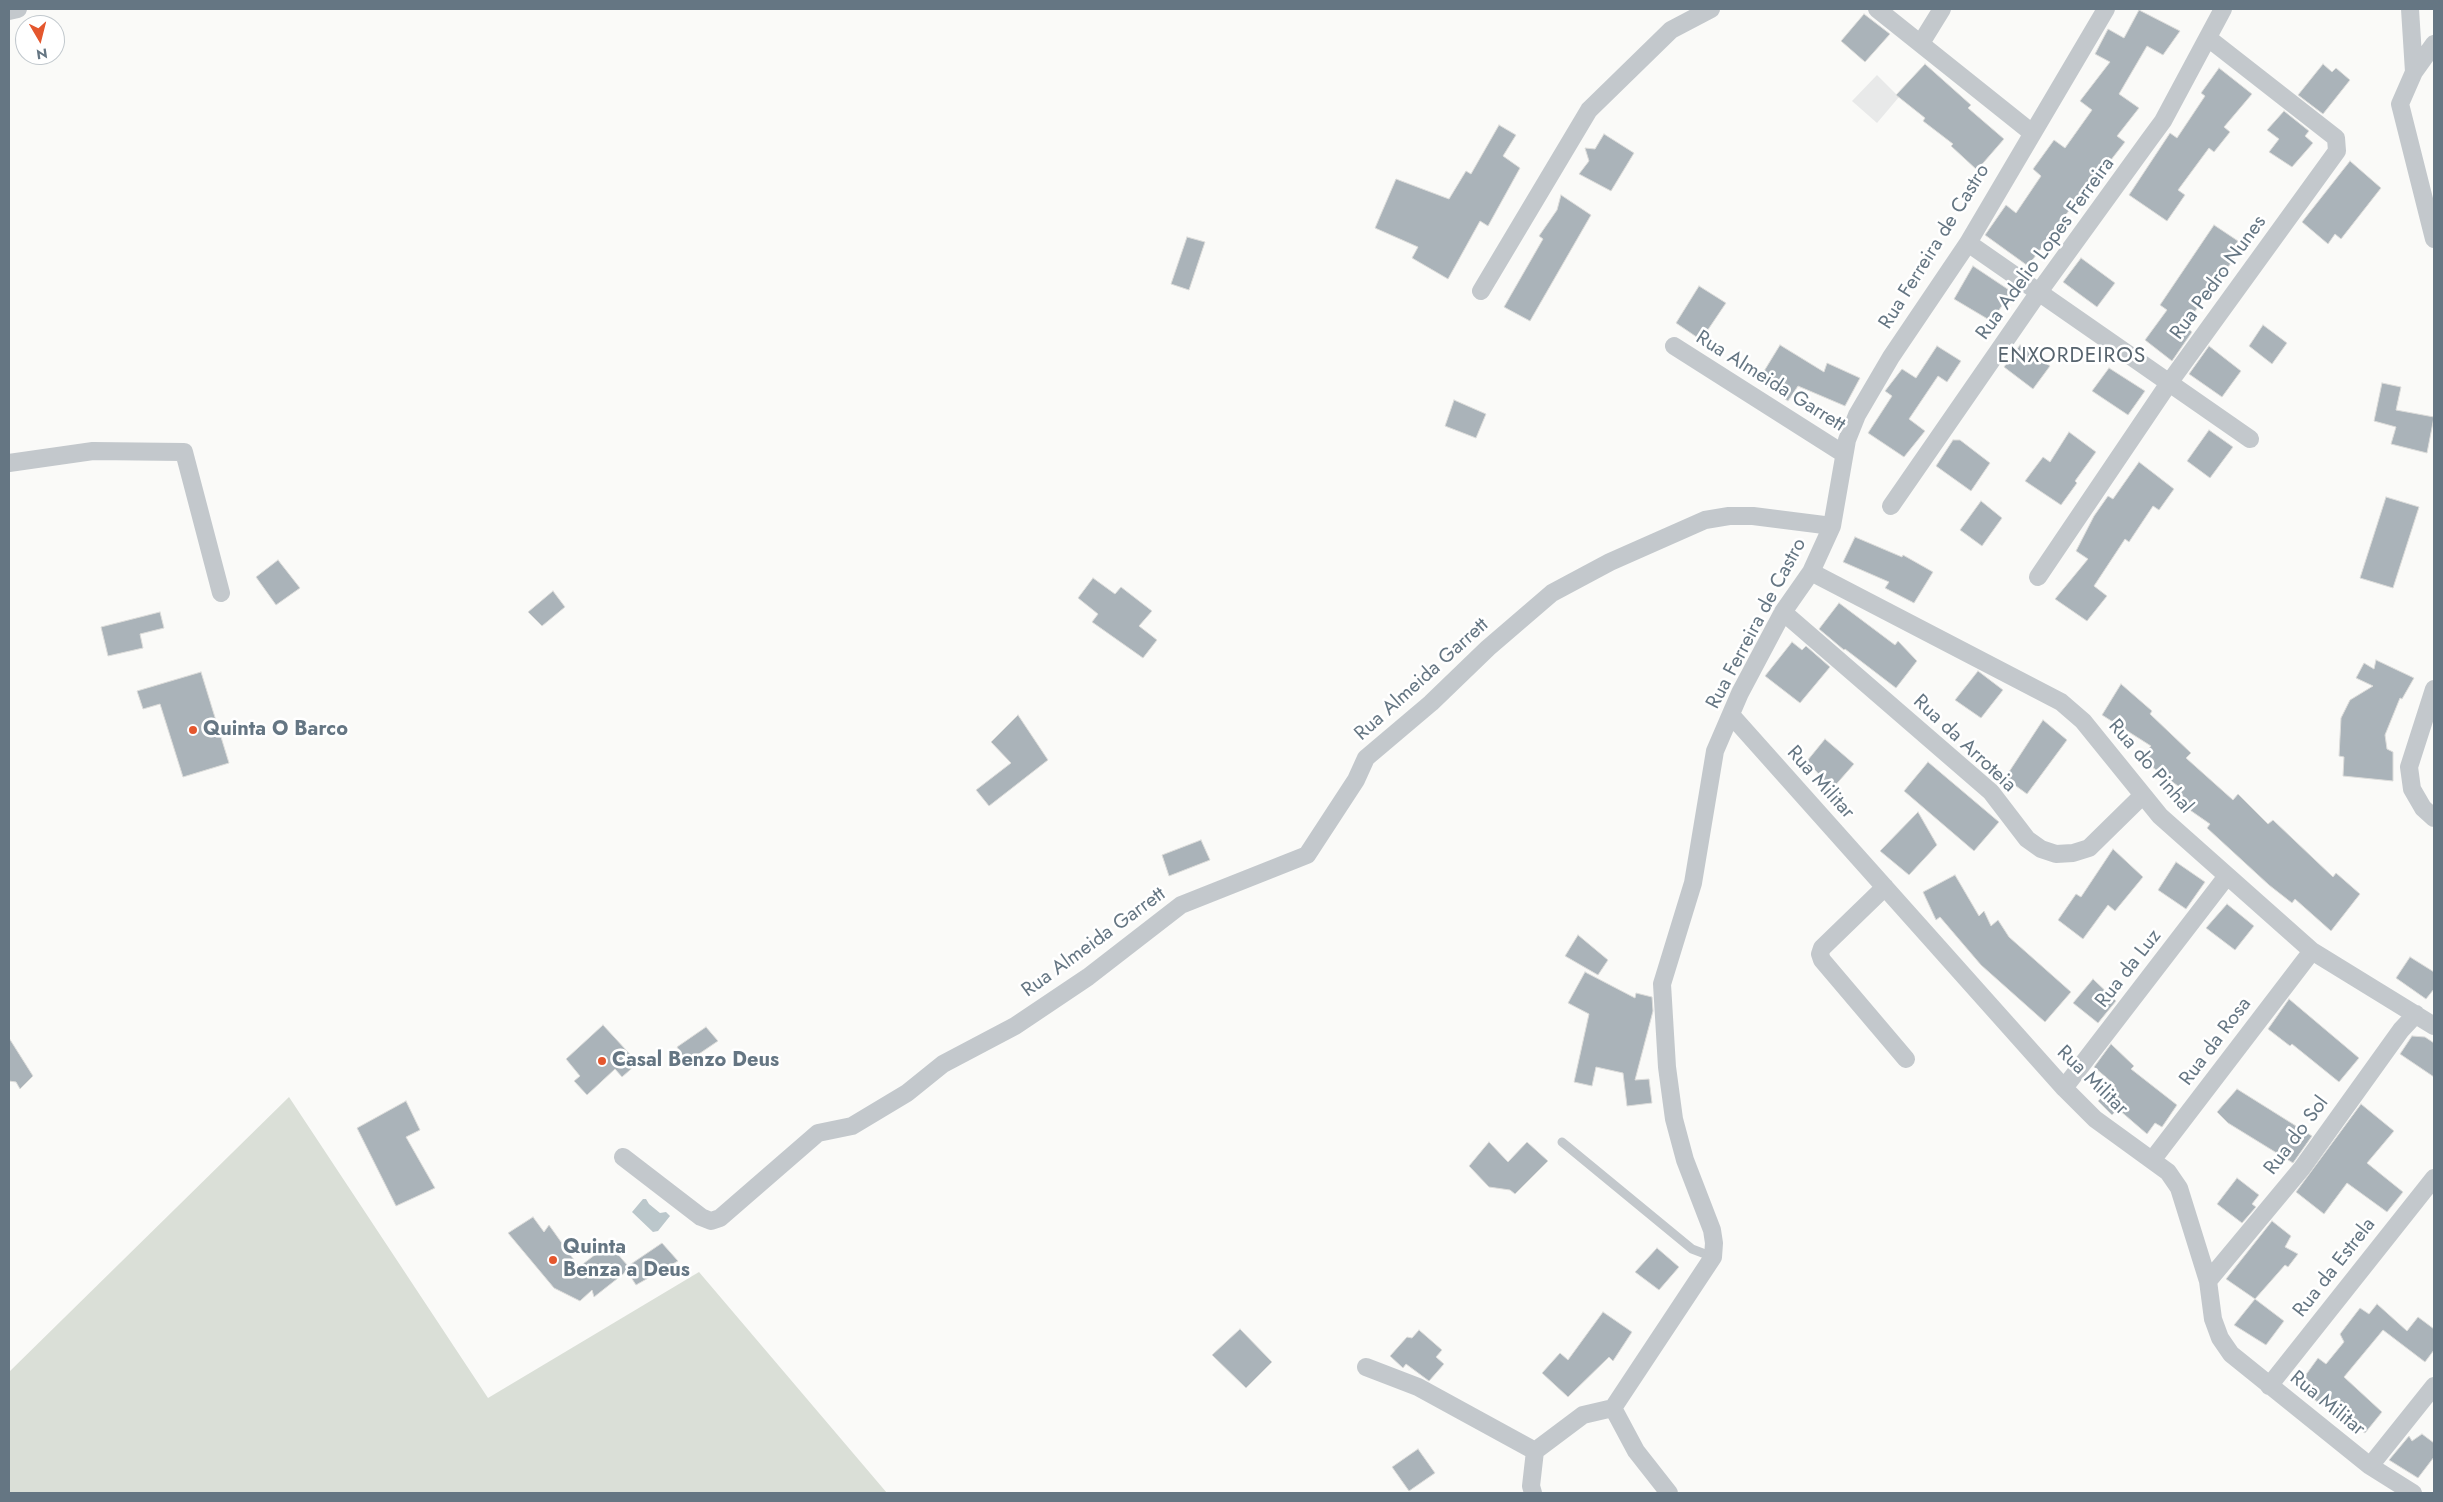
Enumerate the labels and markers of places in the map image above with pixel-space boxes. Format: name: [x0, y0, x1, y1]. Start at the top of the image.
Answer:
place label: Quinta O Barco: [203, 718, 348, 742]
marker: Quinta O Barco: [187, 724, 199, 736]
place label: Casal Benzo Deus: [612, 1049, 779, 1073]
marker: Casal Benzo Deus: [596, 1055, 608, 1067]
place label: Quinta Benza a Deus: [563, 1236, 690, 1283]
marker: Quinta Benza a Deus: [547, 1254, 559, 1266]

